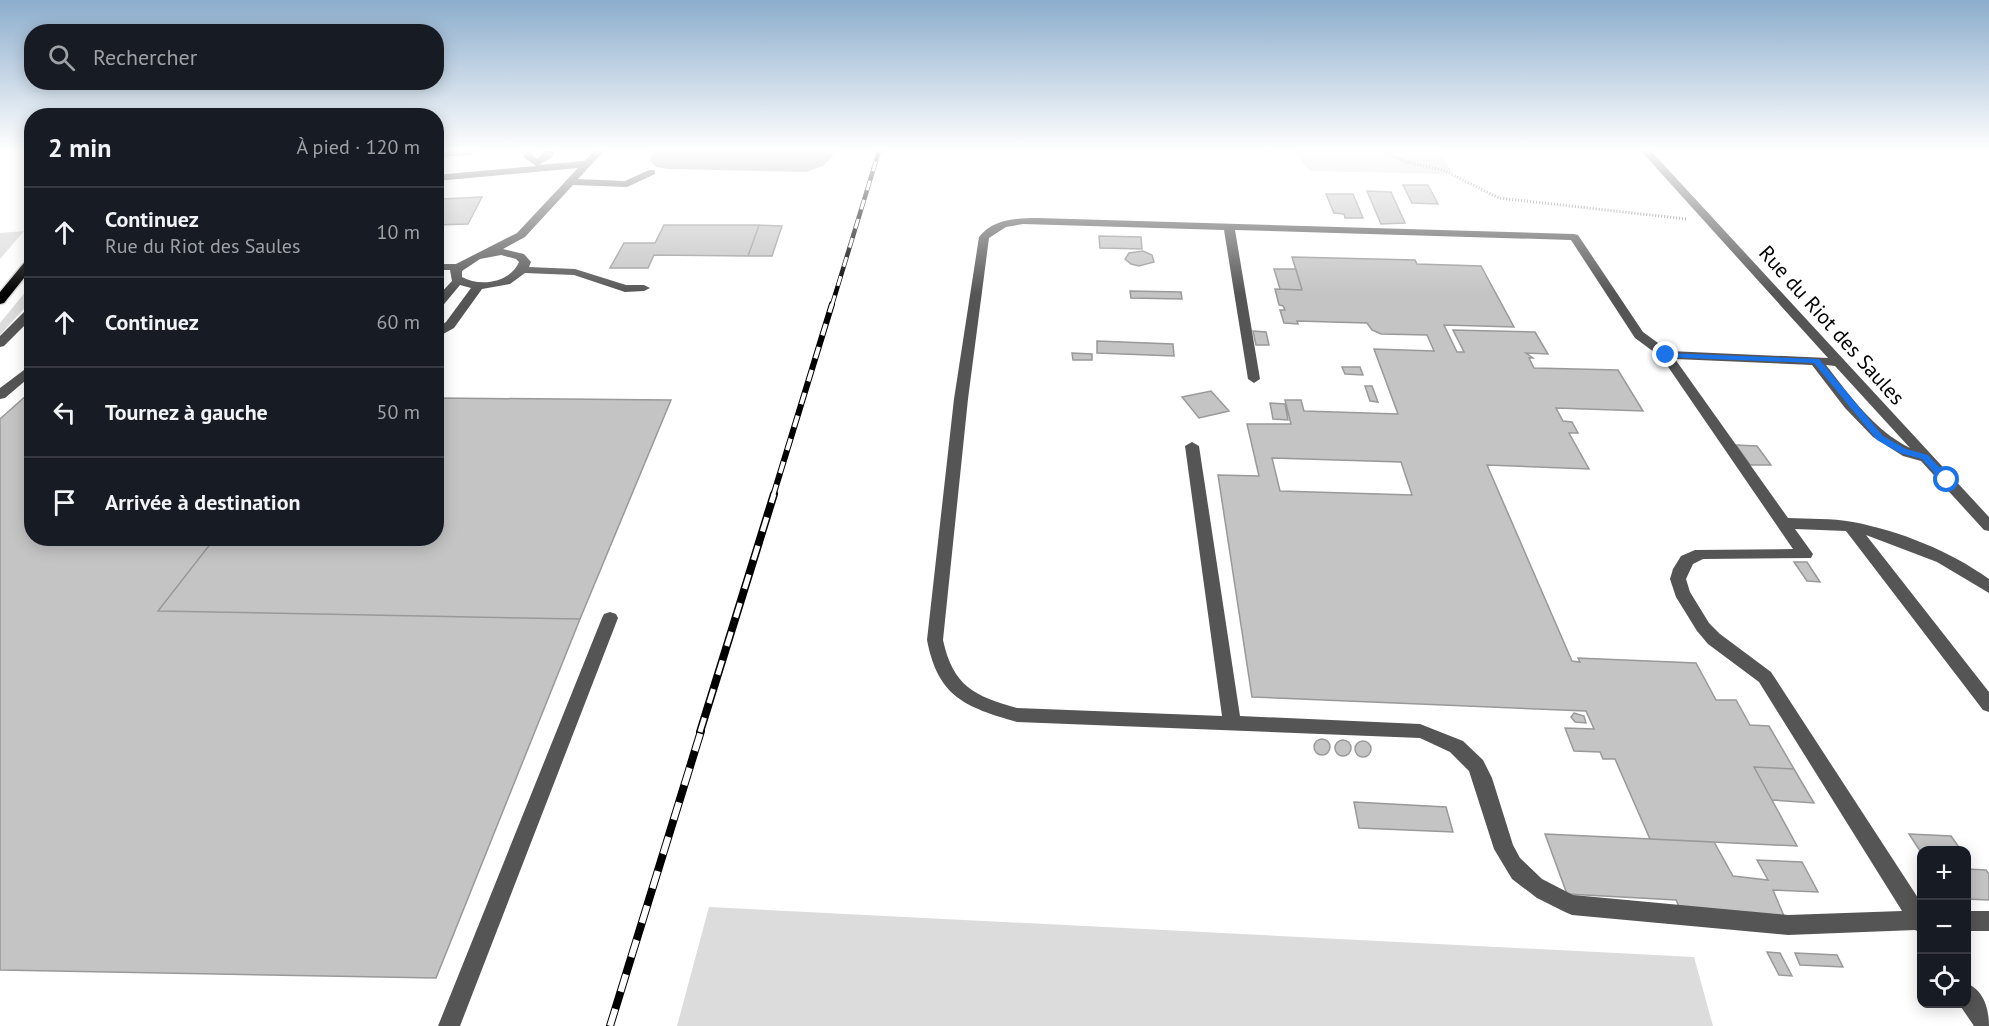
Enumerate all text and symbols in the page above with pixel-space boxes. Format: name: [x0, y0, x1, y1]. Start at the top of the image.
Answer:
search box: [24, 24, 444, 90]
icon: search: [45, 41, 78, 74]
text: Rechercher: [93, 43, 197, 71]
text: 2 min: [48, 131, 111, 164]
text: À pied · 120 m: [296, 134, 420, 160]
text: Continuez: [105, 205, 199, 233]
icon: ahead: [48, 216, 81, 249]
text: 10 m: [377, 219, 420, 245]
text: Rue du Riot des Saules: [105, 233, 300, 259]
street label: Rue du Riot des Saules: [1753, 240, 1911, 410]
icon: ahead: [48, 306, 81, 339]
text: Continuez: [105, 308, 199, 336]
text: 60 m: [377, 309, 420, 335]
route end: [1652, 341, 1678, 367]
icon: left: [48, 396, 81, 429]
text: Tournez à gauche: [105, 398, 268, 426]
text: 50 m: [377, 399, 420, 425]
route start: [1933, 466, 1959, 492]
icon: arrive: [48, 486, 81, 519]
text: Arrivée à destination: [105, 488, 301, 516]
map controls: [1917, 846, 1971, 1008]
button: +: [1917, 846, 1971, 900]
button: −: [1917, 900, 1971, 954]
button: locate: [1917, 954, 1971, 1008]

